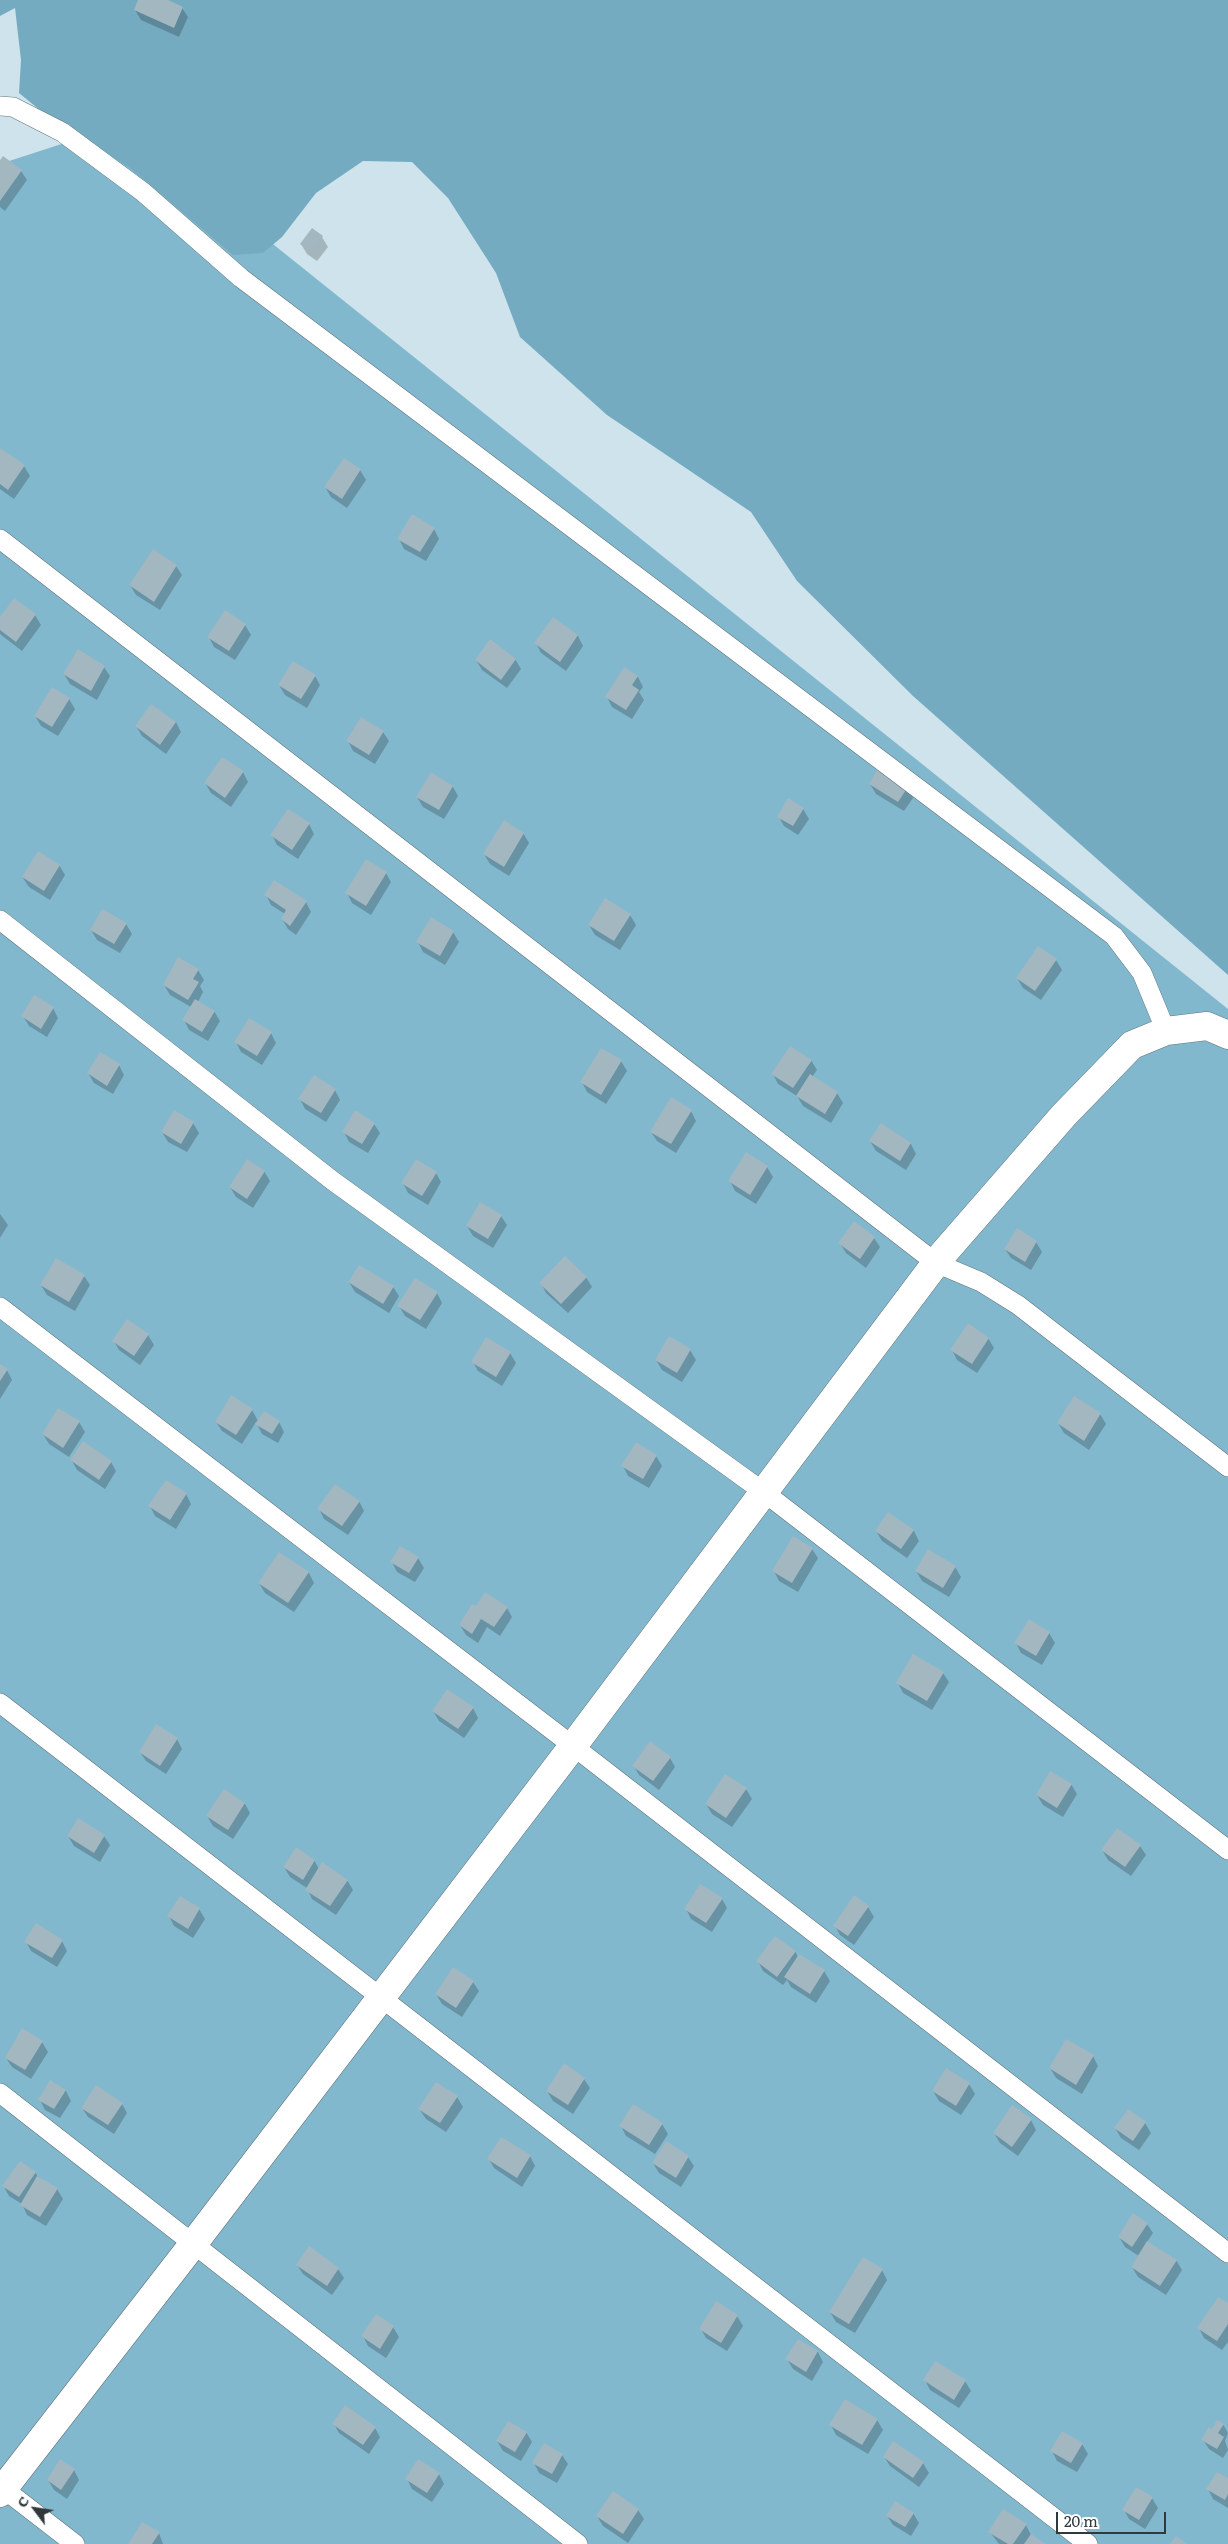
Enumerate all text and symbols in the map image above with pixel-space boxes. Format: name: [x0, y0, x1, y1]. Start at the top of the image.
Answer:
north arrow: [10, 2484, 60, 2534]
text: С: [11, 2492, 33, 2511]
scale bar: [1058, 2502, 1168, 2534]
text: 20 m: [1064, 2509, 1098, 2532]

